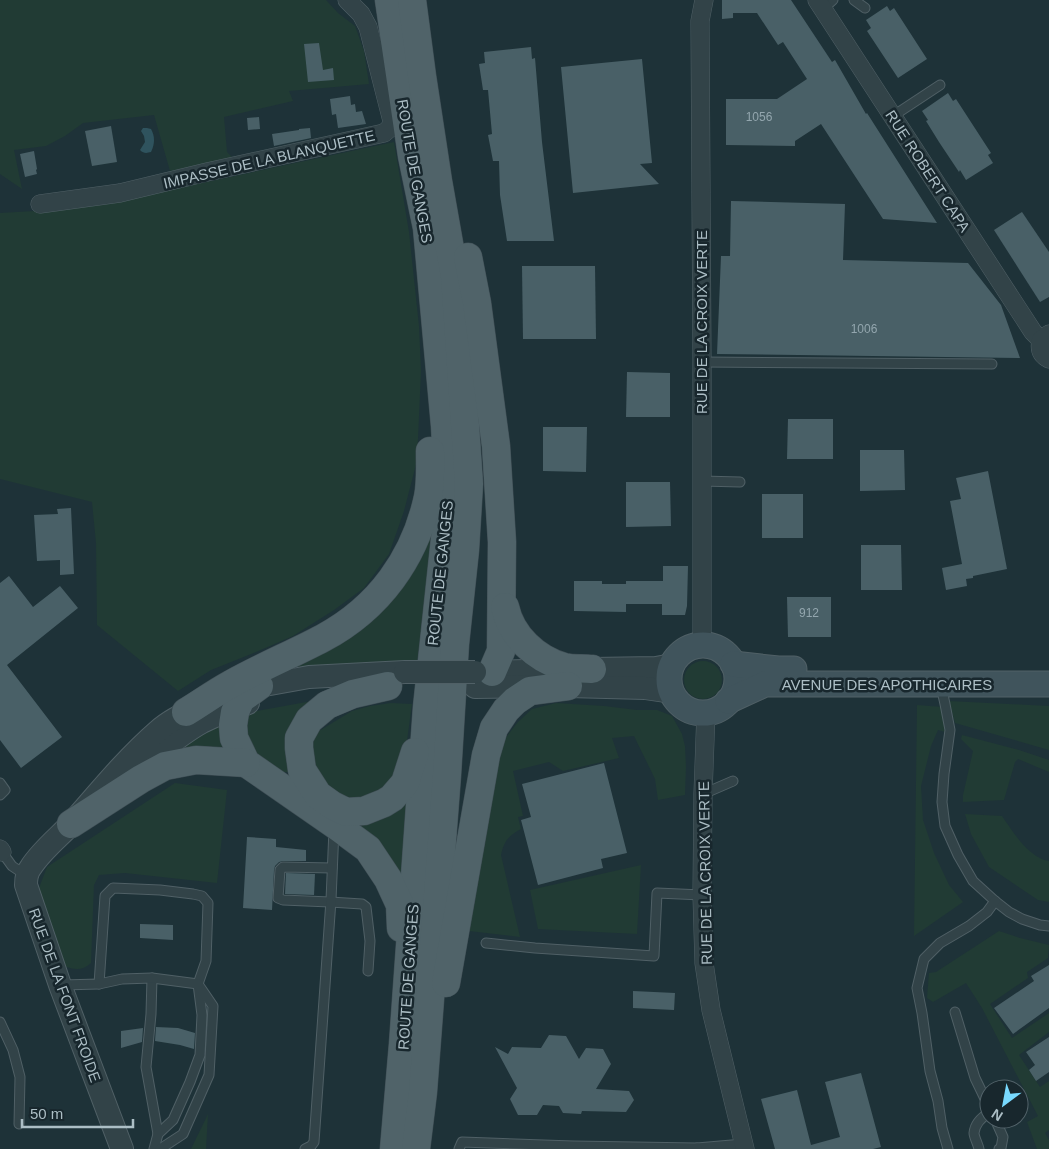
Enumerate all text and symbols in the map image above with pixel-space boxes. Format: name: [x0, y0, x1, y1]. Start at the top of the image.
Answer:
street label: ROUTE DE GANGES: [394, 98, 436, 244]
street label: RUE ROBERT CAPA: [882, 107, 974, 235]
house number: 1056: [746, 110, 773, 124]
street label: IMPASSE DE LA BLANQUETTE: [162, 126, 376, 192]
street label: RUE DE LA CROIX VERTE: [693, 230, 710, 414]
house number: 1006: [851, 322, 878, 336]
street label: ROUTE DE GANGES: [424, 500, 456, 646]
house number: 912: [799, 606, 819, 620]
street label: AVENUE DES APOTHICAIRES: [782, 676, 992, 693]
street label: RUE DE LA CROIX VERTE: [695, 781, 715, 965]
street label: ROUTE DE GANGES: [394, 904, 422, 1050]
street label: RUE DE LA FONT FROIDE: [26, 906, 104, 1084]
north arrow: [979, 1079, 1029, 1129]
scale bar: [22, 1096, 134, 1128]
text: 50 m: [30, 1105, 63, 1122]
text: N: [989, 1106, 1006, 1124]

